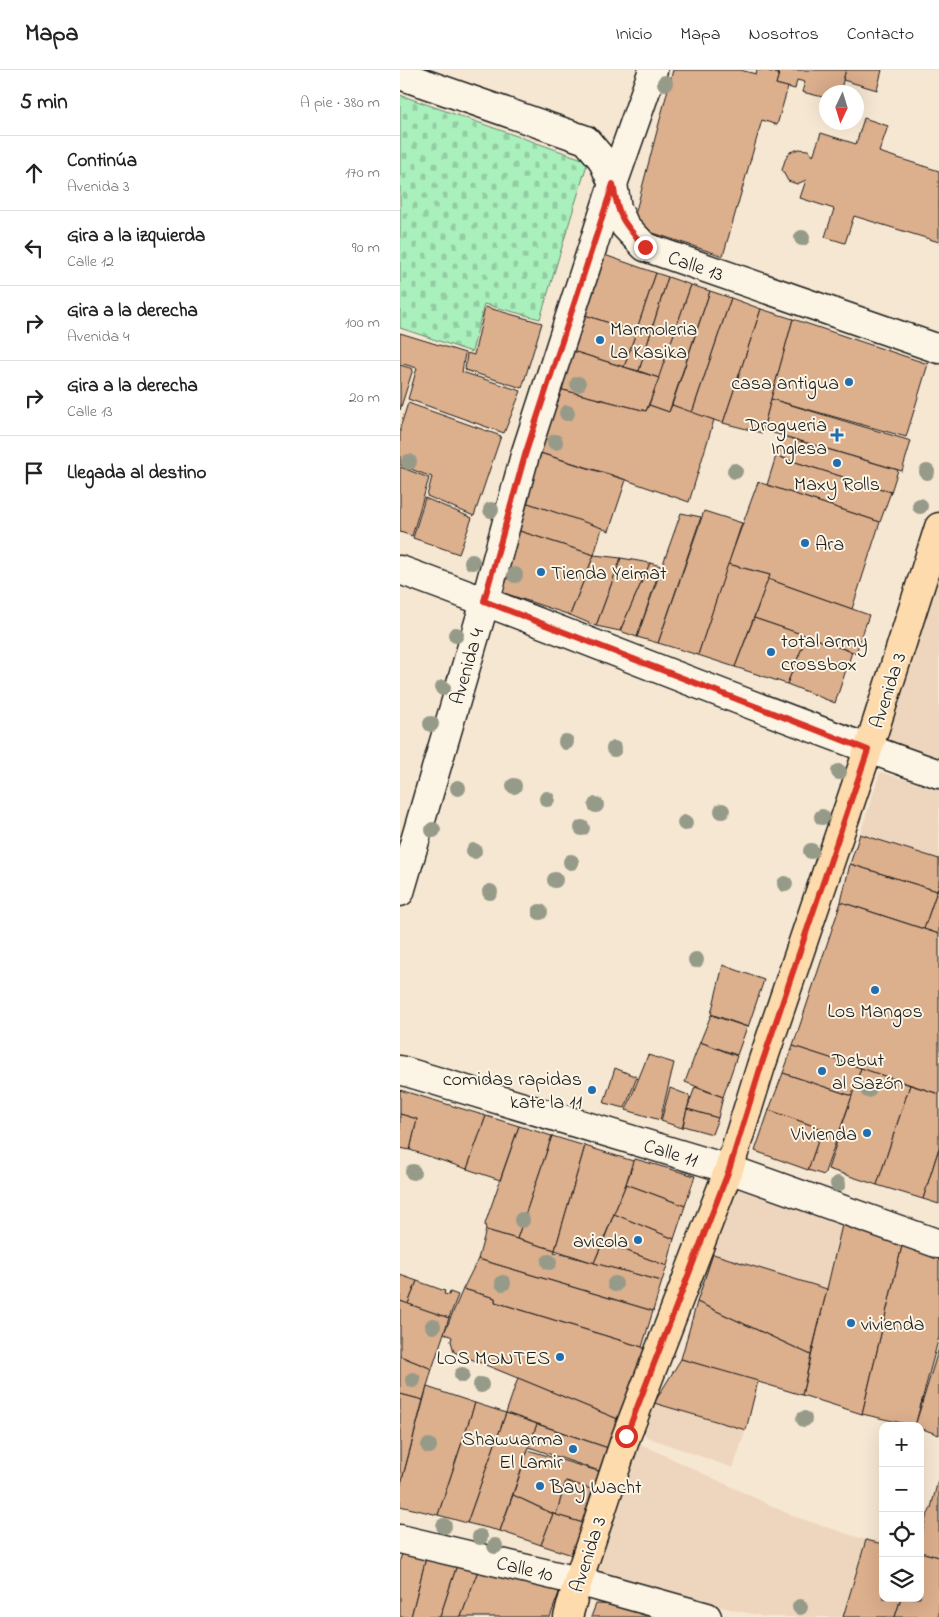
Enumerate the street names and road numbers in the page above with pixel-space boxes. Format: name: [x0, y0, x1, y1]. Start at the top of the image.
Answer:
street label: Calle 13: [663, 244, 727, 290]
street label: Avenida 4: [444, 625, 493, 708]
street label: Avenida 3: [863, 649, 915, 733]
street label: Calle 11: [640, 1132, 701, 1176]
street label: Avenida 3: [563, 1513, 615, 1597]
street label: Calle 10: [493, 1550, 556, 1591]

